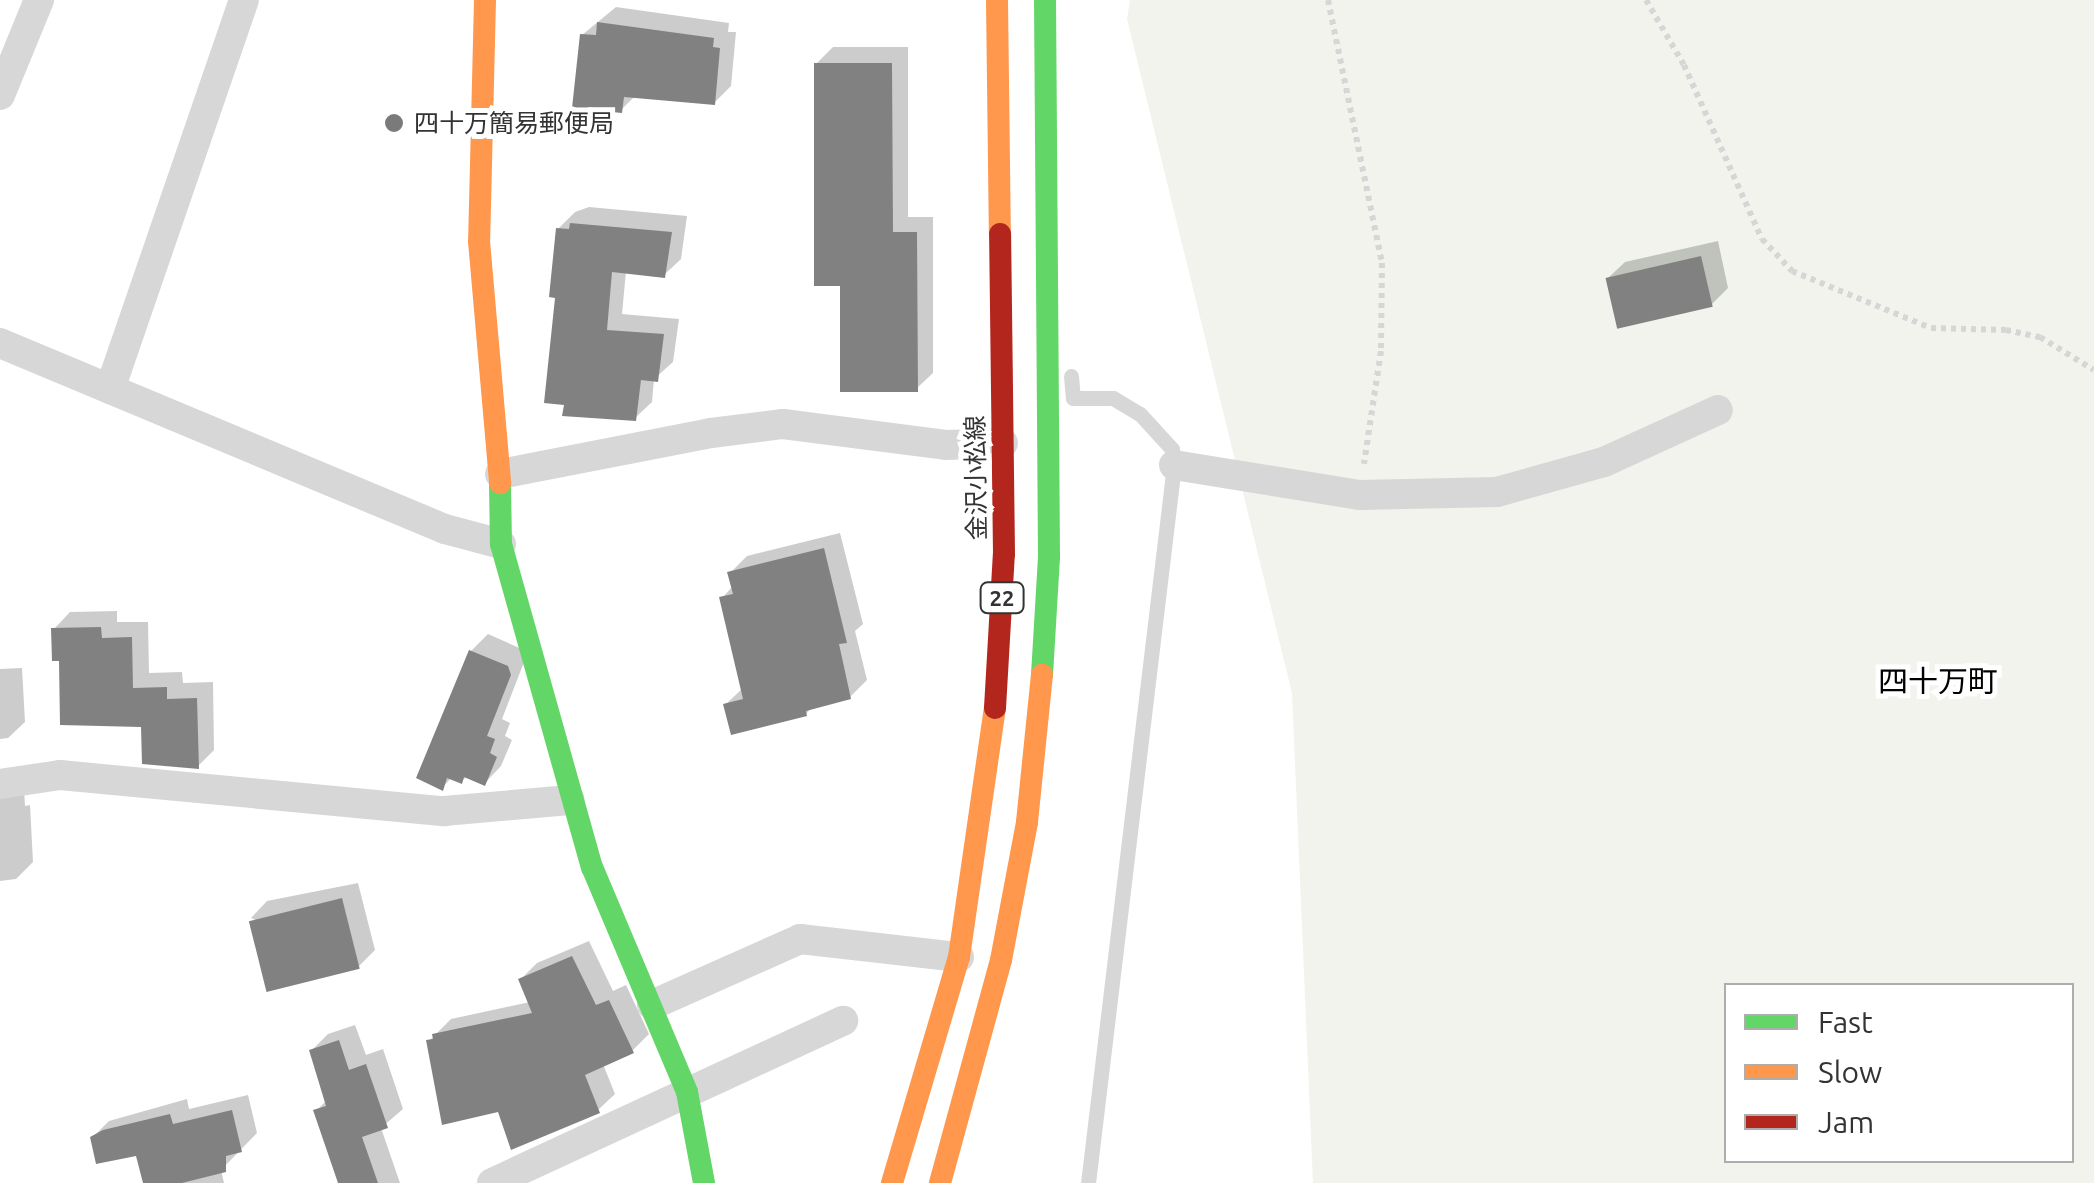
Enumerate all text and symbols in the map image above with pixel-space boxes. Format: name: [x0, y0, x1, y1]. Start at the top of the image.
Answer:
place label: 四十万簡易郵便局: [414, 108, 614, 138]
marker: 四十万簡易郵便局: [383, 112, 405, 134]
street label: 金沢小松線: [960, 415, 992, 541]
road number: 22: [980, 581, 1024, 615]
district label: 四十万町: [1878, 663, 1998, 699]
legend: [1724, 983, 2074, 1163]
text: Fast: [1818, 1005, 1873, 1039]
text: Slow: [1818, 1055, 1882, 1089]
text: Jam: [1818, 1105, 1874, 1139]

